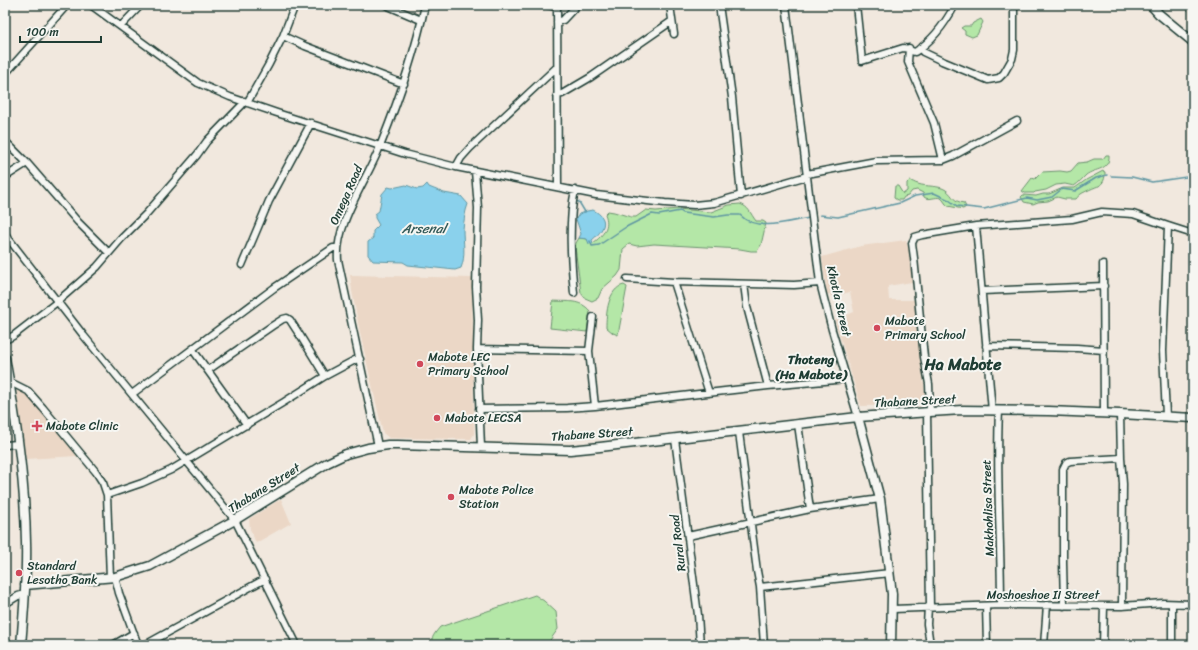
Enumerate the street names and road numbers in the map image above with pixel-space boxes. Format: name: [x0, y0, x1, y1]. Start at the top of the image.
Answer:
street label: Omega Road: [323, 161, 369, 229]
street label: Khotla Street: [820, 263, 858, 340]
street label: Thabane Street: [874, 388, 958, 414]
street label: Thabane Street: [550, 420, 635, 448]
street label: Thabane Street: [224, 456, 305, 519]
street label: Makhohlisa Street: [975, 459, 1001, 557]
street label: Rural Road: [664, 513, 692, 573]
street label: Moshoeshoe II Street: [987, 584, 1100, 606]

